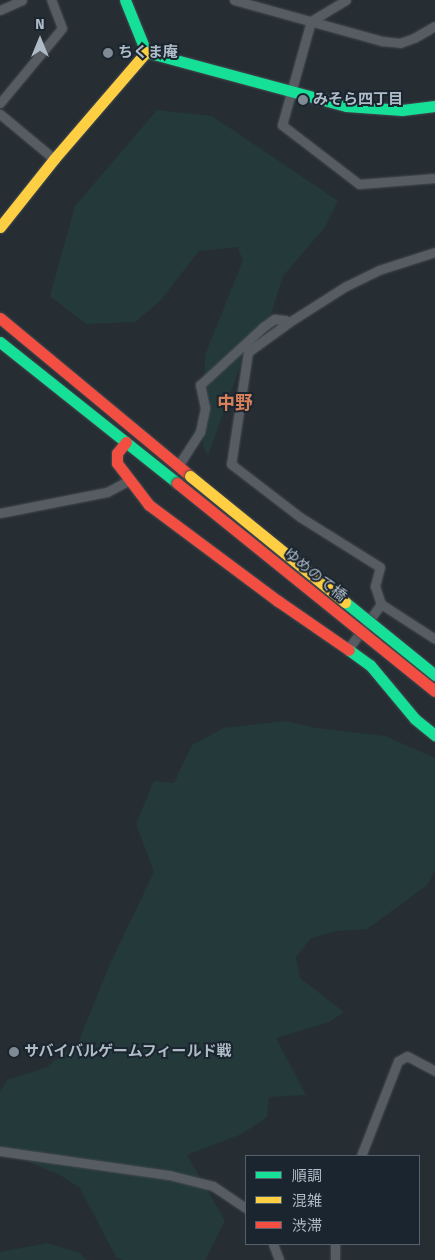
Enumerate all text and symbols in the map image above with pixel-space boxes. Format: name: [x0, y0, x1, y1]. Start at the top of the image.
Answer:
north arrow: [15, 15, 65, 65]
text: N: [35, 16, 45, 33]
place label: ちくま庵: [118, 44, 178, 62]
marker: ちくま庵: [102, 47, 114, 59]
place label: みそら四丁目: [313, 91, 403, 109]
marker: みそら四丁目: [297, 94, 309, 106]
district label: 中野: [217, 392, 253, 414]
street label: ゆめのて橋: [280, 544, 350, 606]
place label: サバイバルゲームフィールド戦: [24, 1043, 234, 1061]
marker: サバイバルゲームフィールド戦: [8, 1046, 20, 1058]
legend: [245, 1155, 420, 1245]
text: 順調: [292, 1167, 322, 1185]
text: 混雑: [292, 1192, 322, 1210]
text: 渋滞: [292, 1217, 322, 1235]

